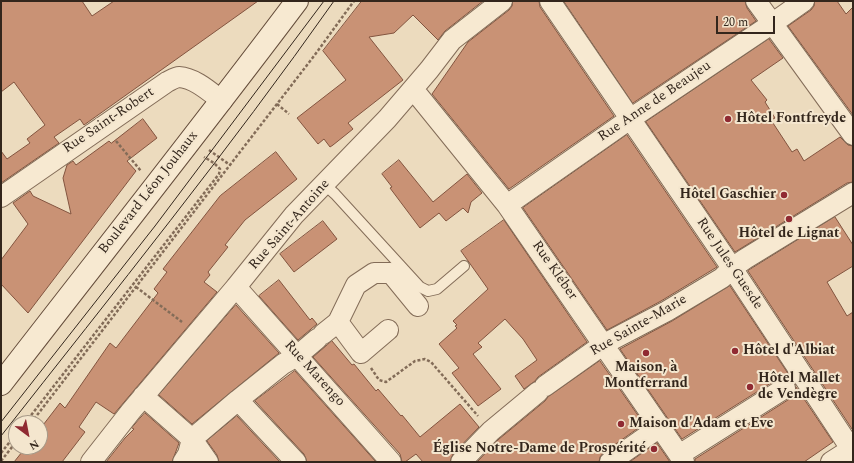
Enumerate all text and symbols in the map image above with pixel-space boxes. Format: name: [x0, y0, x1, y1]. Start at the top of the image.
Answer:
scale bar: [718, 8, 777, 34]
text: 20 m: [723, 13, 748, 32]
street label: Rue Anne de Beaujeu: [595, 58, 715, 146]
street label: Rue Saint-Robert: [60, 84, 158, 158]
place label: Hôtel Fontfreyde: [736, 111, 846, 127]
marker: Hôtel Fontfreyde: [723, 114, 733, 124]
street label: Boulevard Léon Jouhaux: [96, 128, 202, 258]
street label: Rue Saint-Antoine: [246, 176, 334, 274]
place label: Hôtel Gaschier: [679, 187, 776, 203]
marker: Hôtel Gaschier: [779, 190, 789, 200]
marker: Hôtel de Lignat: [784, 214, 794, 224]
street label: Rue Jules Guesde: [692, 215, 766, 313]
place label: Hôtel de Lignat: [739, 226, 839, 242]
street label: Rue Kléber: [528, 238, 580, 304]
street label: Rue Sainte-Marie: [588, 292, 690, 360]
street label: Rue Marengo: [280, 337, 348, 411]
place label: Hôtel d'Albiat: [743, 343, 835, 359]
marker: Hôtel d'Albiat: [730, 346, 740, 356]
marker: Maison, à Montferrand: [641, 348, 651, 358]
place label: Maison, à Montferrand: [604, 360, 688, 392]
place label: Hôtel Mallet de Vendègre: [758, 371, 840, 404]
marker: Hôtel Mallet de Vendègre: [745, 382, 755, 392]
north arrow: [8, 415, 48, 455]
place label: Maison d'Adam et Eve: [629, 416, 773, 432]
marker: Maison d'Adam et Eve: [616, 419, 626, 429]
text: N: [26, 435, 42, 454]
place label: Église Notre-Dame de Prospérité: [433, 441, 646, 457]
marker: Église Notre-Dame de Prospérité: [649, 444, 659, 454]

